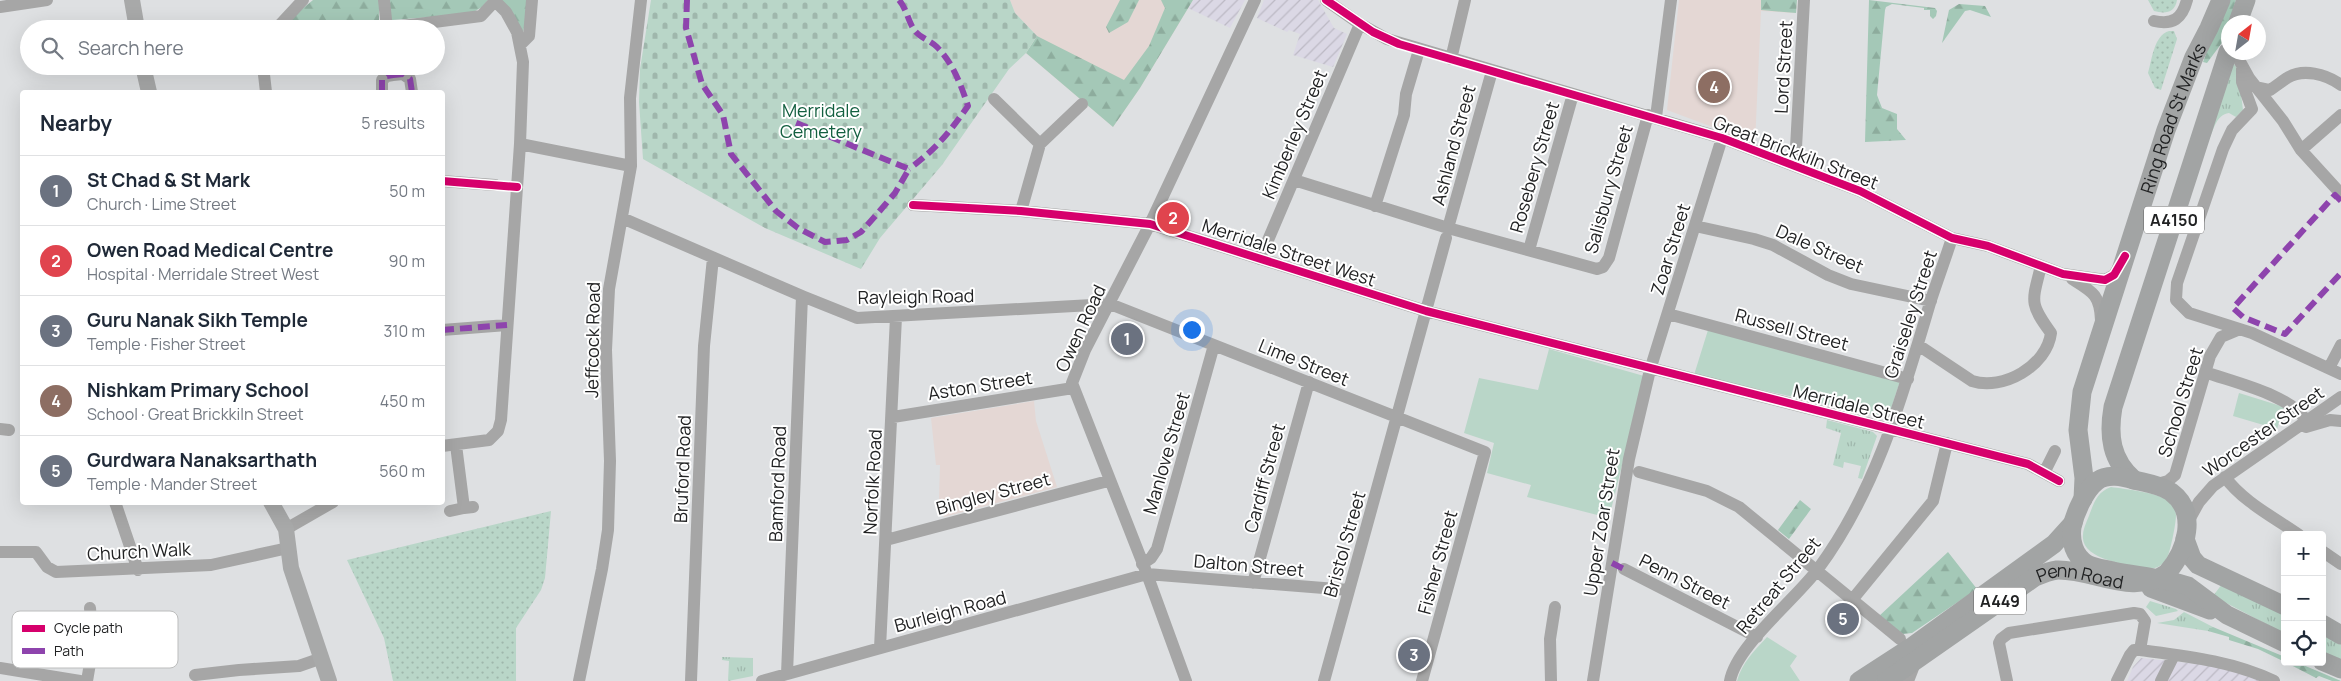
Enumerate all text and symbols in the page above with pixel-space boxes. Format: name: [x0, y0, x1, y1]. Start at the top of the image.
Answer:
north arrow: [2221, 15, 2266, 60]
search box: [20, 20, 445, 75]
street label: Lord Street: [1769, 20, 1797, 114]
icon: search: [38, 34, 66, 62]
text: Search here: [78, 35, 184, 61]
street label: Ring Road St Marks: [2134, 39, 2211, 197]
street label: Kimberley Street: [1256, 66, 1332, 202]
pin: 4: [1698, 68, 1730, 106]
street label: Ashland Street: [1425, 82, 1481, 208]
park label: Merridale Cemetery: [780, 98, 863, 143]
street label: Rosebery Street: [1504, 99, 1564, 235]
text: Nearby: [40, 109, 112, 137]
street label: Great Brickkiln Street: [1710, 109, 1882, 195]
text: 5 results: [361, 112, 425, 134]
street label: Salisbury Street: [1578, 122, 1638, 256]
text: St Chad & St Mark: [87, 167, 250, 193]
text: 1: [52, 180, 60, 202]
text: 50 m: [389, 180, 425, 202]
text: Church · Lime Street: [87, 193, 236, 215]
pin: 2: [1157, 199, 1189, 237]
street label: Zoar Street: [1645, 200, 1695, 298]
road number: A4150: [2144, 206, 2204, 234]
street label: Merridale Street West: [1199, 213, 1379, 291]
street label: Dale Street: [1773, 218, 1867, 278]
text: Owen Road Medical Centre: [87, 237, 333, 263]
street label: Graiseley Street: [1878, 247, 1942, 381]
text: 2: [51, 250, 61, 272]
text: 90 m: [389, 250, 425, 272]
text: Hospital · Merridale Street West: [87, 263, 319, 285]
street label: Owen Road: [1049, 280, 1111, 376]
street label: Jeffcock Road: [579, 282, 605, 398]
street label: Rayleigh Road: [857, 283, 975, 309]
street label: Russell Street: [1733, 302, 1851, 356]
text: Guru Nanak Sikh Temple: [87, 307, 308, 333]
your location: [1179, 317, 1205, 343]
text: 3: [51, 320, 61, 342]
text: 310 m: [383, 320, 425, 342]
pin: 1: [1111, 320, 1143, 358]
text: Temple · Fisher Street: [87, 333, 246, 355]
street label: Lime Street: [1255, 333, 1353, 391]
street label: School Street: [2152, 344, 2208, 460]
street label: Aston Street: [926, 365, 1034, 405]
text: Nishkam Primary School: [87, 377, 309, 403]
street label: Merridale Street: [1791, 378, 1927, 434]
street label: Worcester Street: [2198, 380, 2328, 482]
street label: Manlove Street: [1137, 389, 1195, 517]
text: 4: [51, 390, 61, 412]
text: 450 m: [380, 390, 425, 412]
text: School · Great Brickkiln Street: [87, 403, 304, 425]
street label: Bruford Road: [668, 415, 696, 523]
street label: Cardiff Street: [1238, 421, 1290, 535]
street label: Bamford Road: [763, 426, 791, 542]
street label: Norfolk Road: [857, 429, 887, 535]
street label: Upper Zoar Street: [1577, 446, 1625, 598]
text: Gurdwara Nanaksarthath: [87, 447, 317, 473]
text: 5: [51, 460, 61, 482]
text: 560 m: [379, 460, 425, 482]
street label: Bingley Street: [933, 466, 1053, 520]
text: Temple · Mander Street: [87, 473, 257, 495]
street label: Bristol Street: [1317, 488, 1371, 600]
street label: Fisher Street: [1412, 507, 1462, 617]
map controls: [2281, 531, 2326, 666]
button: +: [2281, 531, 2326, 576]
street label: Retreat Street: [1730, 532, 1826, 638]
street label: Church Walk: [86, 536, 193, 566]
street label: Dalton Street: [1193, 548, 1305, 582]
street label: Penn Street: [1635, 548, 1735, 614]
street label: Penn Road: [2032, 558, 2125, 594]
button: −: [2281, 576, 2326, 621]
street label: Burleigh Road: [891, 585, 1009, 637]
road number: A449: [1974, 588, 2026, 614]
pin: 5: [1827, 600, 1859, 638]
legend: [12, 611, 178, 668]
text: Cycle path: [54, 618, 123, 637]
button: locate: [2281, 621, 2326, 666]
pin: 3: [1398, 636, 1430, 674]
text: Path: [54, 641, 84, 660]

